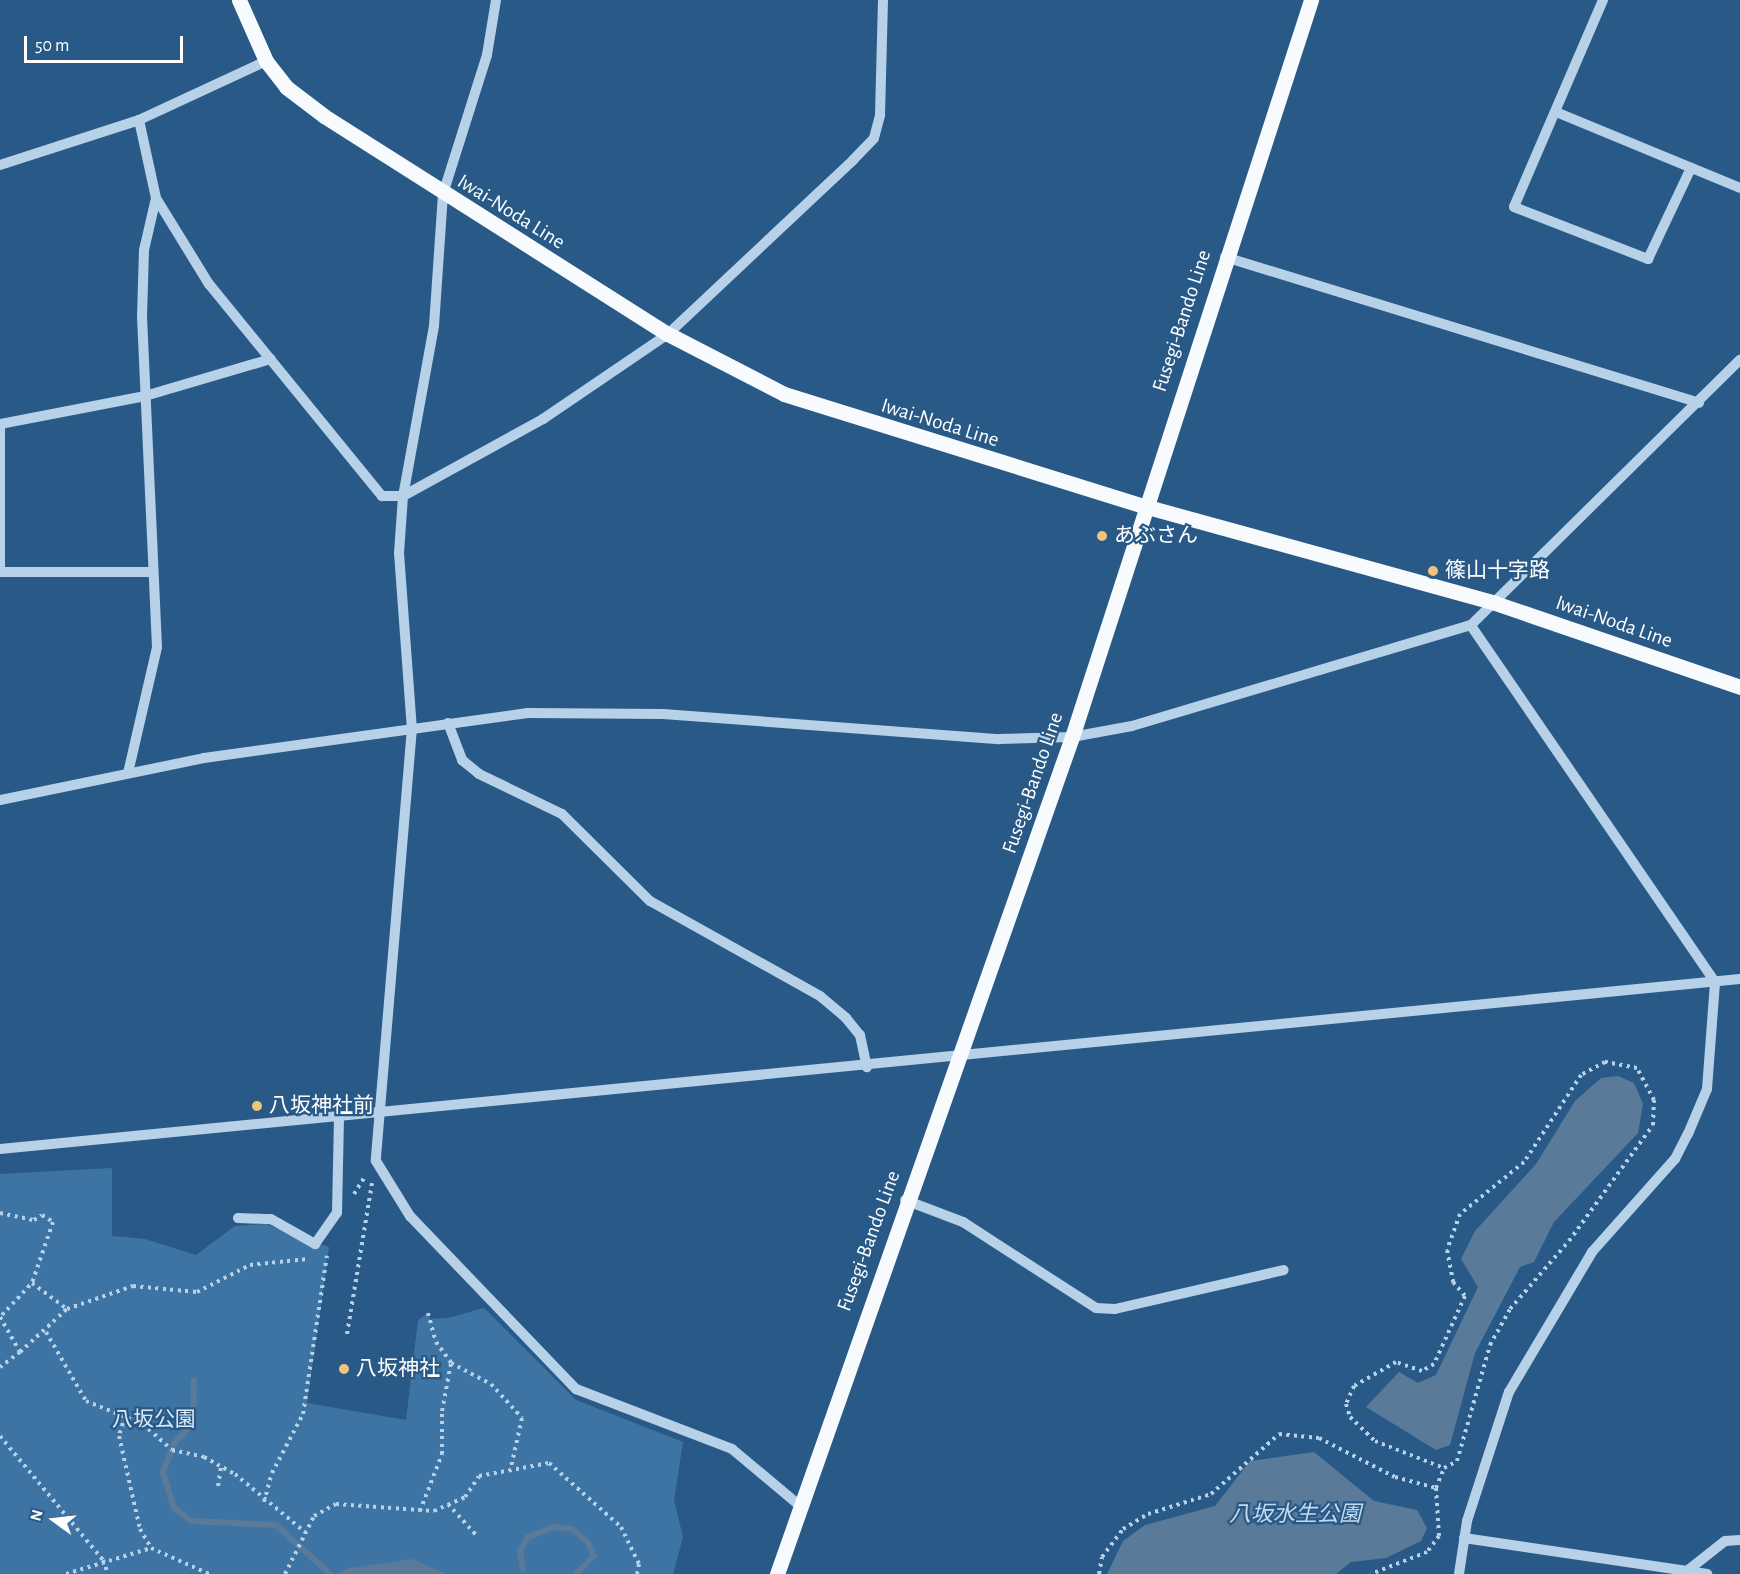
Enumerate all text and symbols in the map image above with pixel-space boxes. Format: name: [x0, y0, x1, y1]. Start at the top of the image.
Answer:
scale bar: [27, 24, 186, 62]
text: 50 m: [35, 37, 69, 55]
street label: Iwai-Noda Line: [453, 169, 569, 255]
street label: Fusegi-Bando Line: [1147, 247, 1217, 395]
street label: Iwai-Noda Line: [878, 393, 1002, 453]
place label: あぶさん: [1114, 523, 1198, 549]
marker: あぶさん: [1095, 529, 1109, 543]
place label: 篠山十字路: [1445, 558, 1550, 584]
marker: 篠山十字路: [1426, 564, 1440, 578]
street label: Iwai-Noda Line: [1552, 590, 1676, 654]
street label: Fusegi-Bando Line: [997, 709, 1069, 857]
place label: 八坂神社前: [269, 1093, 374, 1119]
marker: 八坂神社前: [250, 1099, 264, 1113]
street label: Fusegi-Bando Line: [832, 1167, 906, 1315]
place label: 八坂神社: [356, 1356, 440, 1382]
marker: 八坂神社: [337, 1362, 351, 1376]
park label: 八坂公園: [112, 1407, 196, 1433]
north arrow: [24, 1490, 84, 1550]
water label: 八坂水生公園: [1229, 1502, 1361, 1528]
text: N: [27, 1508, 46, 1523]

